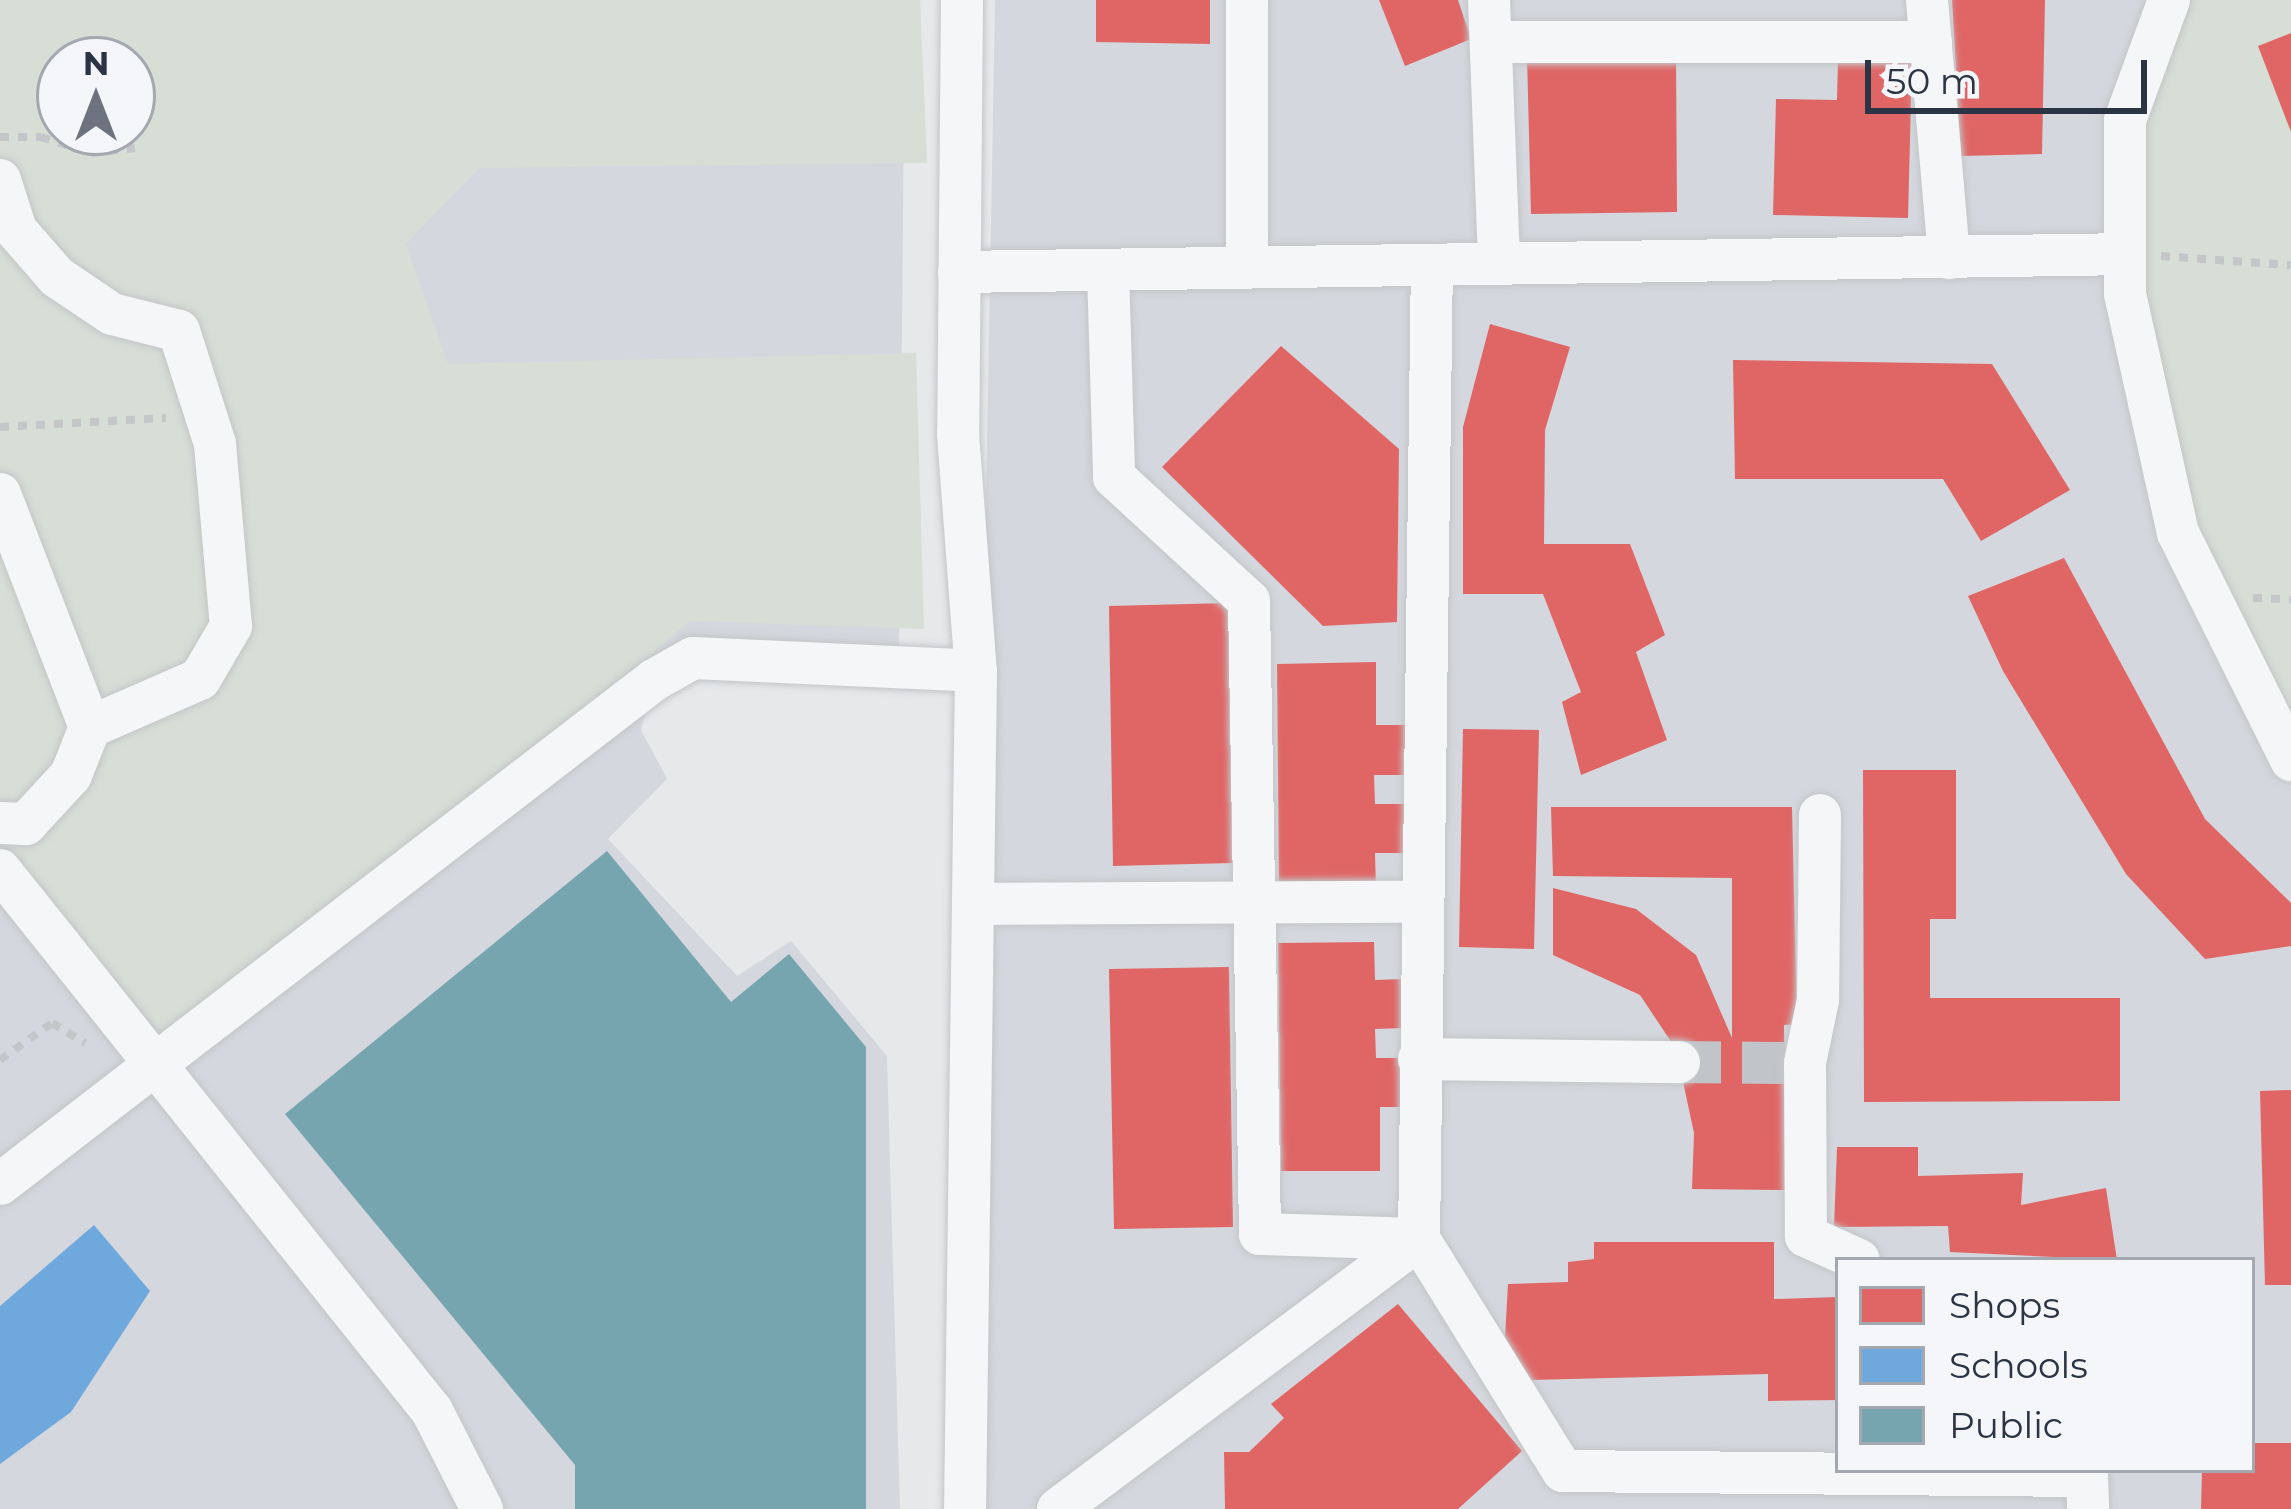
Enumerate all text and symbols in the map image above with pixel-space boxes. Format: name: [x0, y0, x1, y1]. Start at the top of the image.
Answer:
north arrow: [36, 36, 156, 156]
scale bar: [1871, 36, 2153, 110]
text: N: [83, 43, 109, 83]
text: 50 m: [1886, 59, 1978, 103]
legend: [1835, 1257, 2255, 1473]
text: Shops: [1949, 1283, 2060, 1327]
text: Schools: [1949, 1343, 2088, 1387]
text: Public: [1949, 1403, 2063, 1447]

